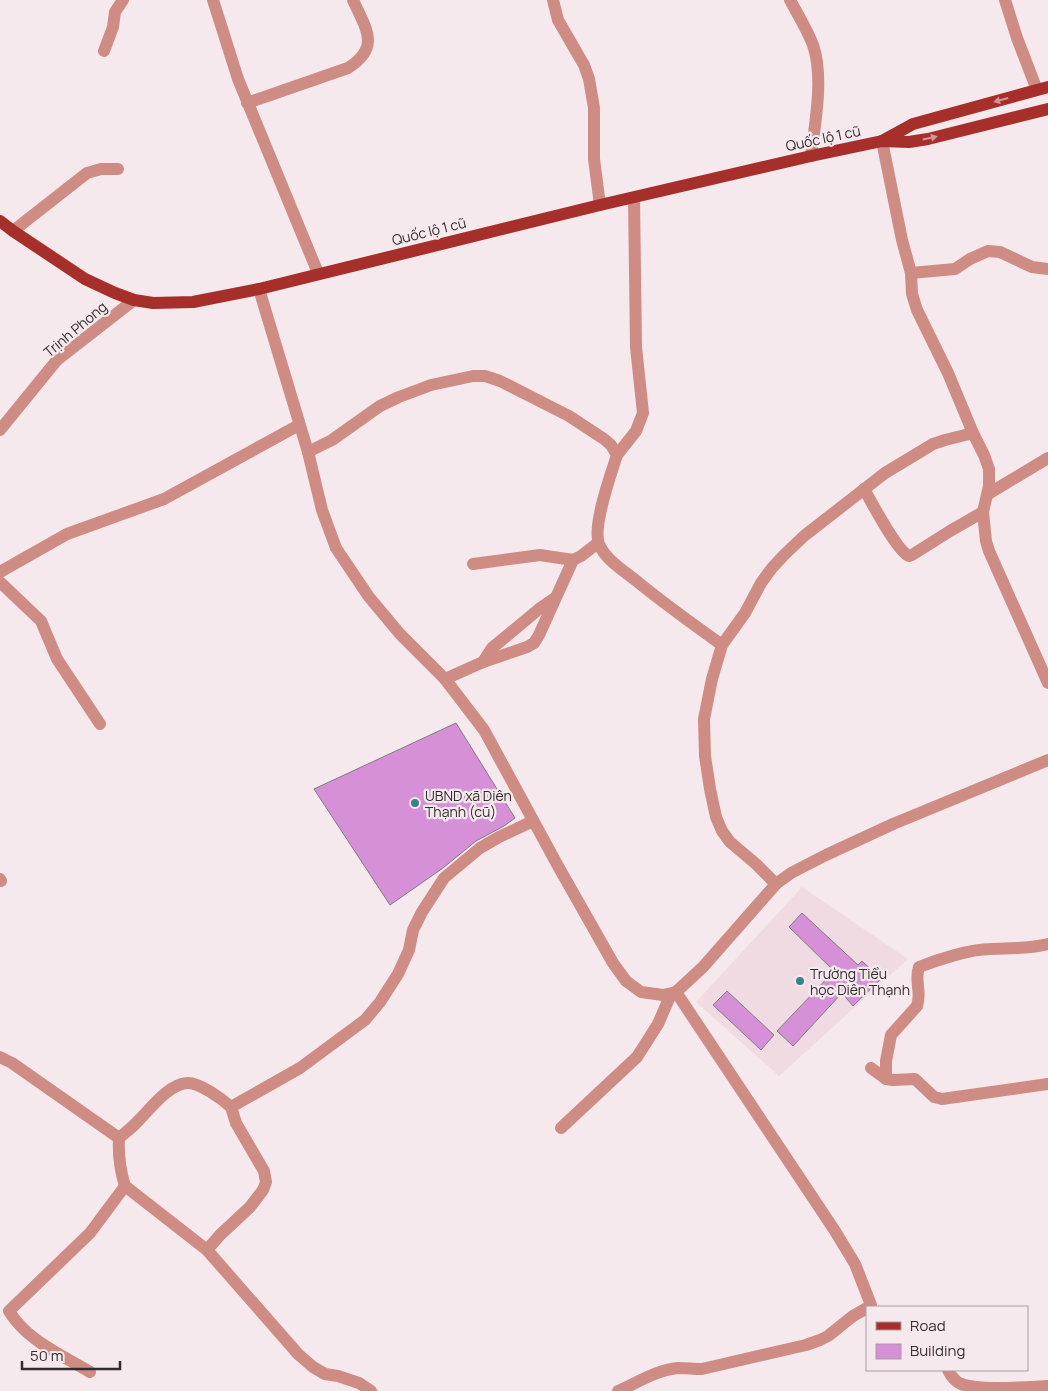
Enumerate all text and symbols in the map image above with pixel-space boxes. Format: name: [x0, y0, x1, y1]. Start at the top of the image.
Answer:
one-way arrow: [993, 96, 1008, 104]
street label: Quốc lộ 1 cũ: [784, 121, 862, 155]
one-way arrow: [923, 134, 938, 142]
street label: Quốc lộ 1 cũ: [390, 213, 468, 249]
street label: Trịnh Phong: [39, 297, 111, 361]
place label: UBND xã Diên Thạnh (cũ): [425, 786, 512, 821]
marker: UBND xã Diên Thạnh (cũ): [409, 797, 421, 809]
place label: Trường Tiểu học Diên Thạnh: [810, 964, 910, 999]
marker: Trường Tiểu học Diên Thạnh: [794, 975, 806, 987]
legend: [866, 1306, 1028, 1371]
text: Road: [910, 1315, 946, 1336]
scale bar: [22, 1338, 120, 1370]
text: Building: [910, 1340, 965, 1361]
text: 50 m: [30, 1345, 64, 1366]

